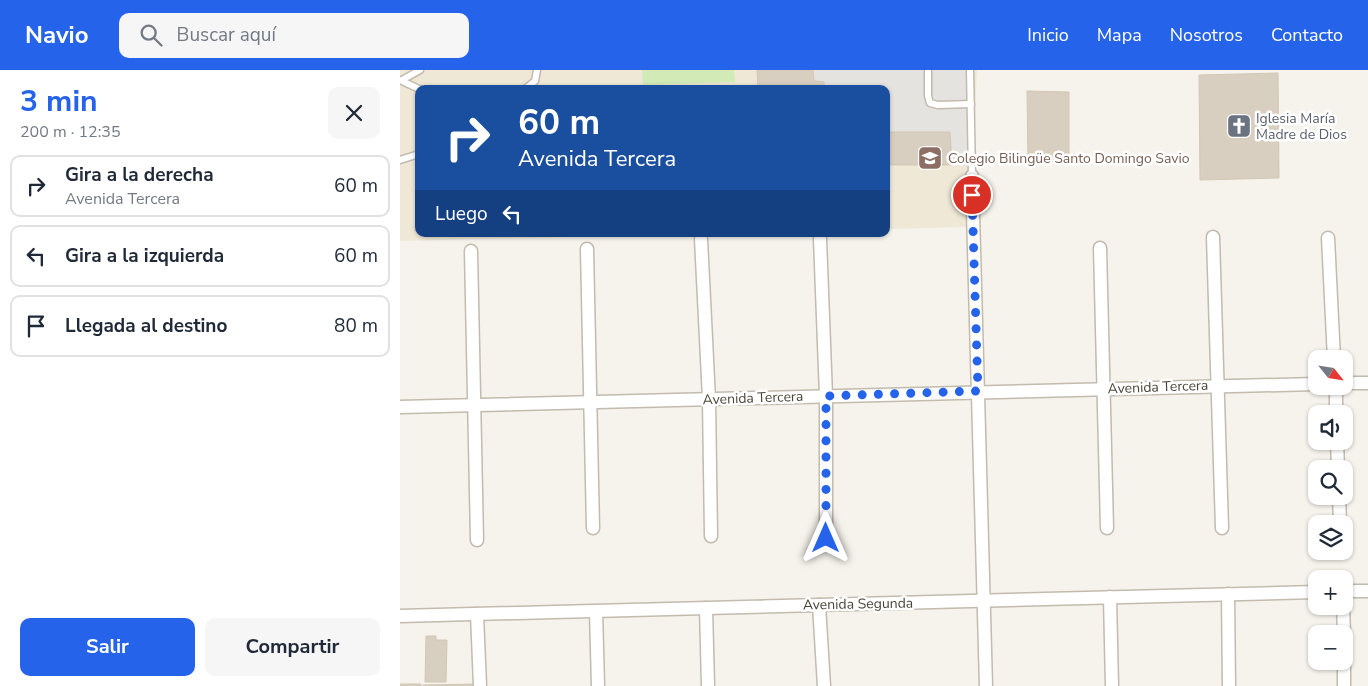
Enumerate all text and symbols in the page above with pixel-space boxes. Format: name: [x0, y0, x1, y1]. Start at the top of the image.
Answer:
search box: [119, 13, 469, 58]
text: Navio: [25, 19, 89, 51]
icon: search: [137, 21, 165, 49]
text: Buscar aquí: [177, 22, 276, 48]
text: Inicio: [1027, 23, 1069, 47]
text: Mapa: [1097, 23, 1142, 47]
text: Nosotros: [1170, 23, 1243, 47]
text: Contacto: [1271, 23, 1343, 47]
text: 3 min: [20, 81, 98, 122]
button: close: [328, 87, 380, 139]
text: 60 m: [518, 99, 600, 146]
icon: right: [435, 105, 500, 170]
place label: Iglesia María Madre de Dios: [1256, 109, 1347, 144]
church icon: Iglesia María Madre de Dios: [1226, 113, 1252, 139]
text: 200 m · 12:35: [20, 121, 121, 143]
text: Avenida Tercera: [518, 144, 676, 174]
school or university icon: Colegio Bilingüe Santo Domingo Savio: [917, 145, 943, 171]
place label: Colegio Bilingüe Santo Domingo Savio: [948, 149, 1190, 168]
text: Gira a la derecha: [65, 162, 214, 188]
icon: right: [22, 172, 50, 200]
text: 60 m: [334, 173, 378, 199]
pin: [951, 174, 993, 216]
icon: arrive: [958, 181, 986, 209]
text: Avenida Tercera: [65, 188, 180, 210]
icon: left: [498, 200, 526, 228]
text: Luego: [435, 201, 488, 227]
icon: left: [22, 242, 50, 270]
text: Gira a la izquierda: [65, 243, 224, 269]
text: 60 m: [334, 243, 378, 269]
icon: arrive: [22, 312, 50, 340]
text: Llegada al destino: [65, 313, 227, 339]
text: 80 m: [334, 313, 378, 339]
north arrow: [1308, 350, 1352, 395]
map controls: [1308, 350, 1353, 670]
street label: Avenida Tercera: [1107, 376, 1209, 398]
street label: Avenida Tercera: [702, 387, 804, 409]
button: sound: [1308, 405, 1353, 450]
button: search: [1308, 460, 1353, 505]
position arrow: [799, 511, 851, 563]
button: layers: [1308, 515, 1353, 560]
button: +: [1308, 570, 1353, 615]
street label: Avenida Segunda: [803, 594, 913, 614]
button: Salir: [20, 618, 195, 676]
button: Compartir: [205, 618, 380, 676]
button: −: [1308, 625, 1353, 670]

